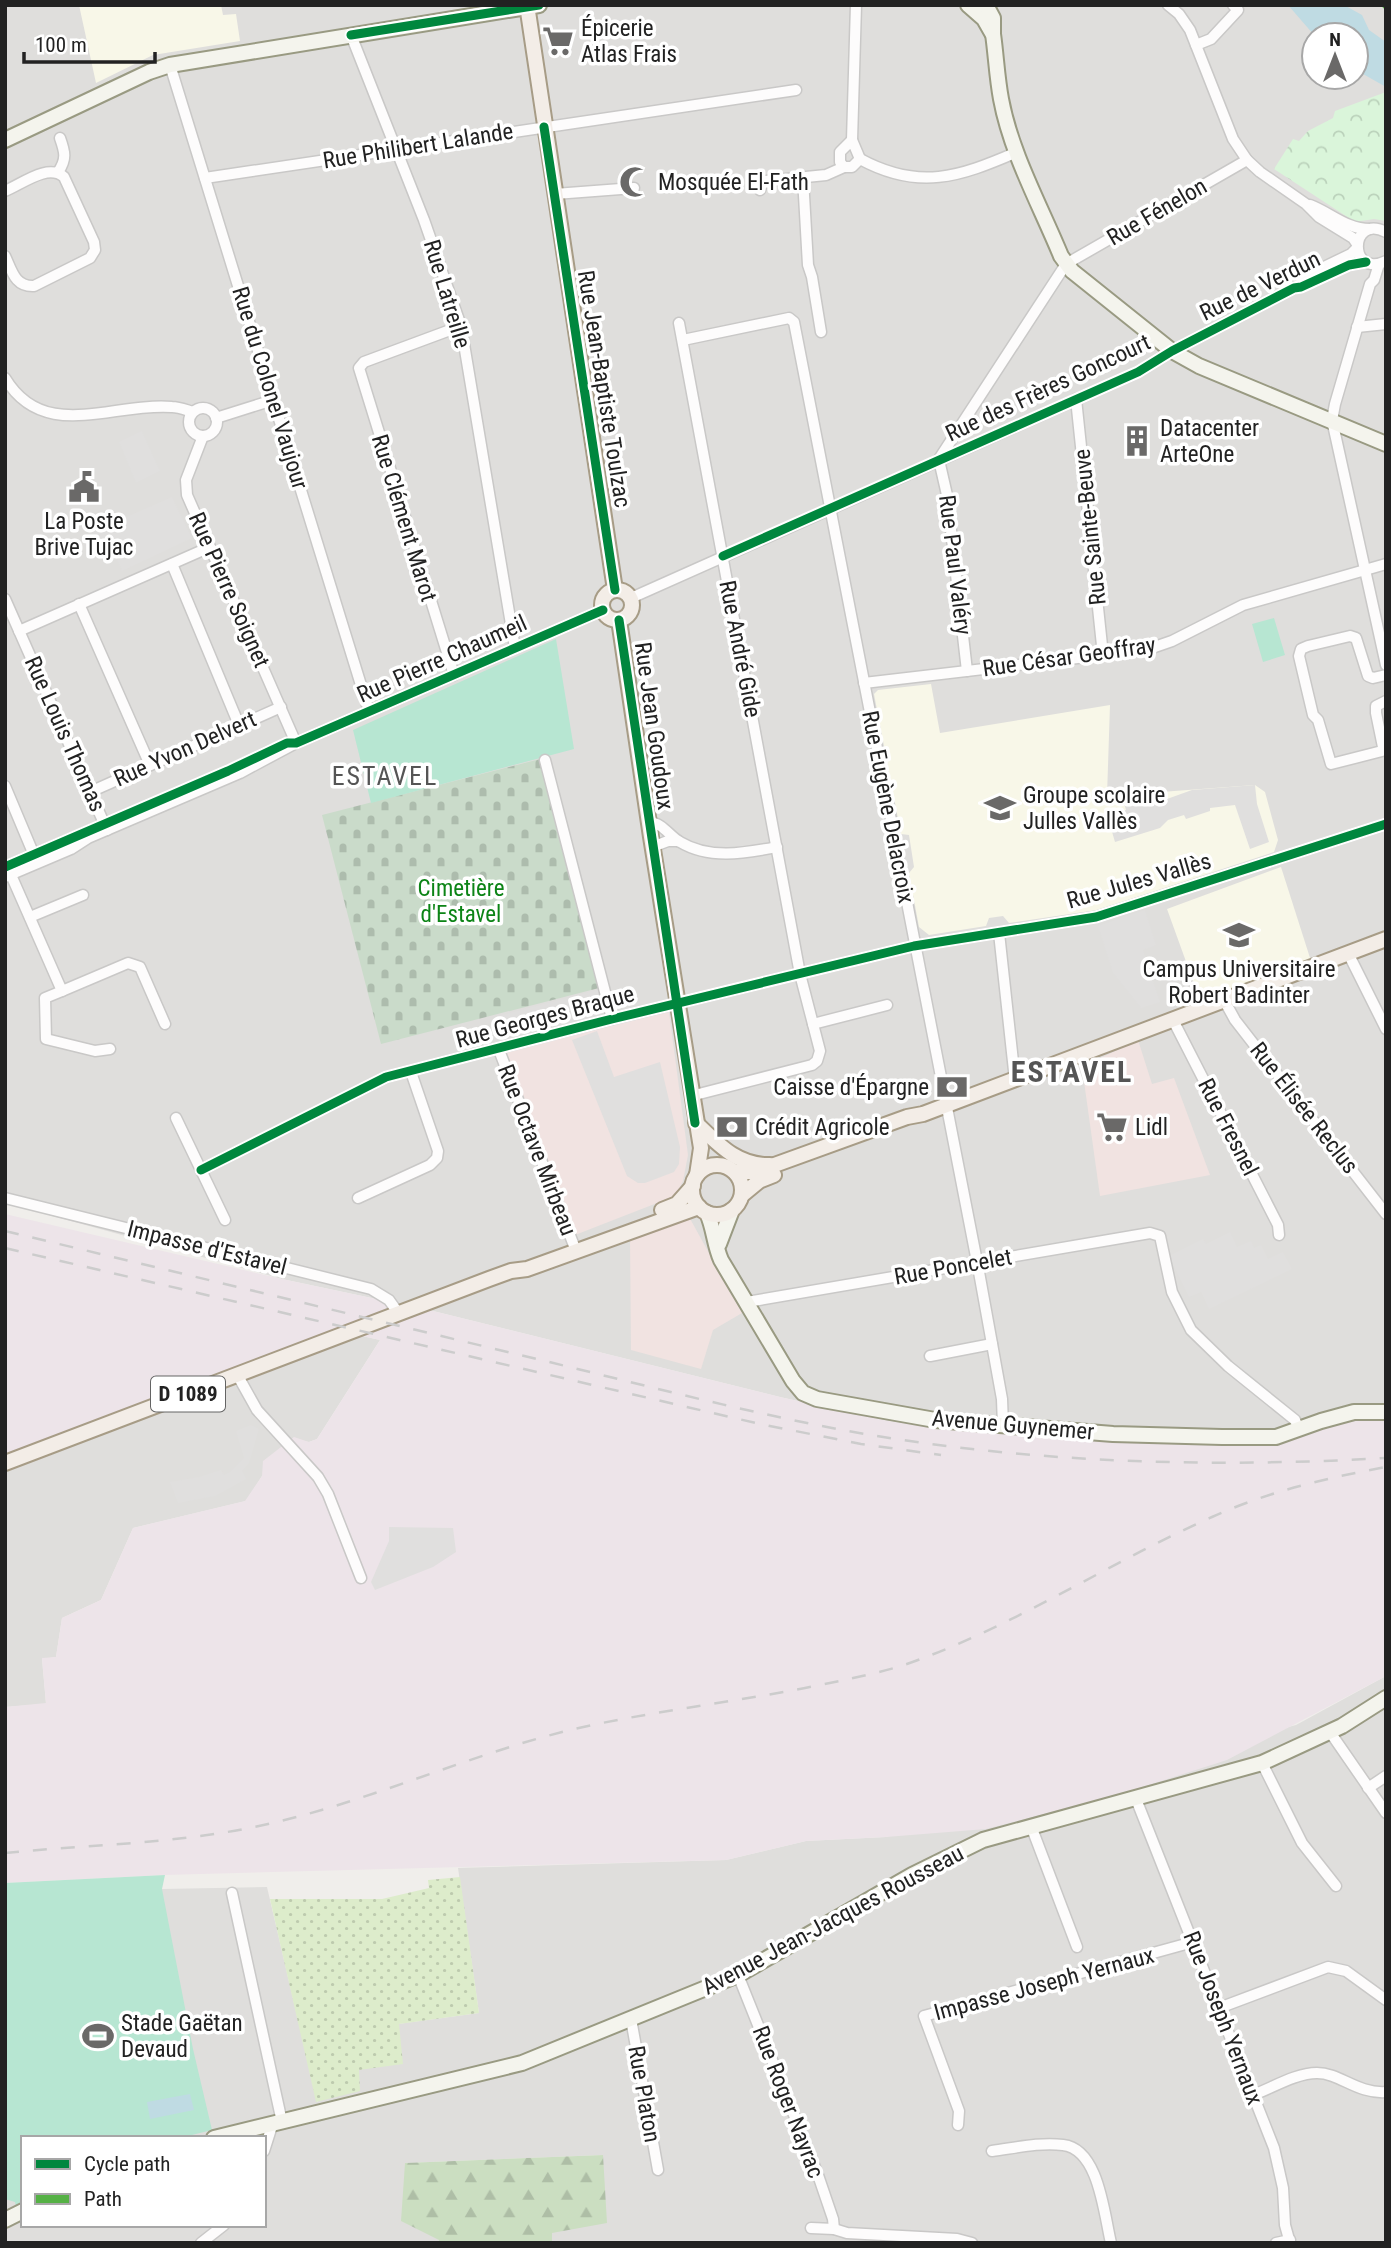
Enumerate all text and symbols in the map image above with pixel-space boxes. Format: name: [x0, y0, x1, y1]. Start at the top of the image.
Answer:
place label: Épicerie Atlas Frais: [581, 14, 677, 68]
scale bar: [24, 21, 156, 65]
north arrow: [1300, 21, 1370, 91]
supermarket icon: Épicerie Atlas Frais: [541, 24, 575, 58]
text: N: [1329, 28, 1341, 51]
text: 100 m: [35, 33, 87, 57]
street label: Rue Philibert Lalande: [321, 118, 515, 174]
mosque icon: Mosquée El-Fath: [618, 165, 652, 199]
place label: Mosquée El-Fath: [658, 169, 809, 196]
street label: Rue Fénelon: [1102, 173, 1212, 251]
street label: Rue Latreille: [418, 236, 476, 352]
street label: Rue de Verdun: [1195, 245, 1325, 327]
street label: Rue Jean-Baptiste Toulzac: [572, 269, 636, 509]
street label: Rue du Colonel Vaujour: [226, 283, 314, 493]
street label: Rue des Frères Goncourt: [941, 329, 1155, 447]
place label: Datacenter ArteOne: [1160, 415, 1259, 468]
building icon: Datacenter ArteOne: [1120, 424, 1154, 458]
street label: Rue Clément Marot: [366, 431, 442, 605]
street label: Rue Sainte-Beuve: [1068, 448, 1112, 606]
public building icon: La Poste Brive Tujac: [67, 470, 101, 504]
street label: Rue Paul Valéry: [933, 493, 977, 637]
place label: La Poste Brive Tujac: [35, 508, 133, 561]
street label: Rue Pierre Soignet: [183, 508, 275, 672]
street label: Rue André Gide: [713, 578, 767, 720]
street label: Rue Pierre Chaumeil: [353, 609, 531, 709]
street label: Rue César Geoffray: [981, 631, 1158, 683]
street label: Rue Jean Goudoux: [629, 640, 679, 812]
street label: Rue Louis Thomas: [19, 652, 111, 816]
street label: Rue Yvon Delvert: [110, 706, 260, 792]
street label: Rue Eugène Delacroix: [856, 708, 920, 906]
district label: ESTAVEL: [332, 761, 438, 791]
place label: Groupe scolaire Julles Vallès: [1023, 782, 1165, 835]
school or university icon: Groupe scolaire Julles Vallès: [983, 791, 1017, 825]
street label: Rue Jules Vallès: [1064, 848, 1214, 914]
park label: Cimetière d'Estavel: [418, 875, 504, 928]
school or university icon: Campus Universitaire Robert Badinter: [1222, 918, 1256, 952]
place label: Campus Universitaire Robert Badinter: [1143, 956, 1335, 1009]
street label: Rue Georges Braque: [453, 980, 637, 1054]
street label: Rue Élisée Reclus: [1244, 1036, 1364, 1179]
district label: ESTAVEL: [1011, 1054, 1133, 1089]
street label: Rue Octave Mirbeau: [492, 1061, 582, 1239]
bank icon: Caisse d'Épargne: [935, 1070, 969, 1104]
place label: Caisse d'Épargne: [773, 1073, 929, 1101]
street label: Rue Fresnel: [1192, 1074, 1264, 1180]
bank icon: Crédit Agricole: [715, 1110, 749, 1144]
supermarket icon: Lidl: [1095, 1110, 1129, 1144]
place label: Crédit Agricole: [755, 1114, 890, 1141]
place label: Lidl: [1135, 1114, 1168, 1141]
street label: Impasse d'Estavel: [125, 1215, 289, 1281]
street label: Rue Poncelet: [892, 1243, 1014, 1291]
road number: D 1089: [151, 1376, 225, 1412]
street label: Avenue Guynemer: [931, 1404, 1095, 1446]
street label: Avenue Jean-Jacques Rousseau: [698, 1840, 968, 2000]
street label: Rue Joseph Yernaux: [1178, 1927, 1268, 2109]
street label: Impasse Joseph Yernaux: [931, 1942, 1157, 2026]
place label: Stade Gaëtan Devaud: [121, 2010, 243, 2063]
sports icon: Stade Gaëtan Devaud: [81, 2019, 115, 2053]
street label: Rue Roger Nayrac: [747, 2022, 829, 2182]
street label: Rue Platon: [622, 2044, 666, 2144]
legend: [21, 2136, 266, 2227]
text: Cycle path: [84, 2152, 170, 2176]
text: Path: [84, 2187, 122, 2211]

